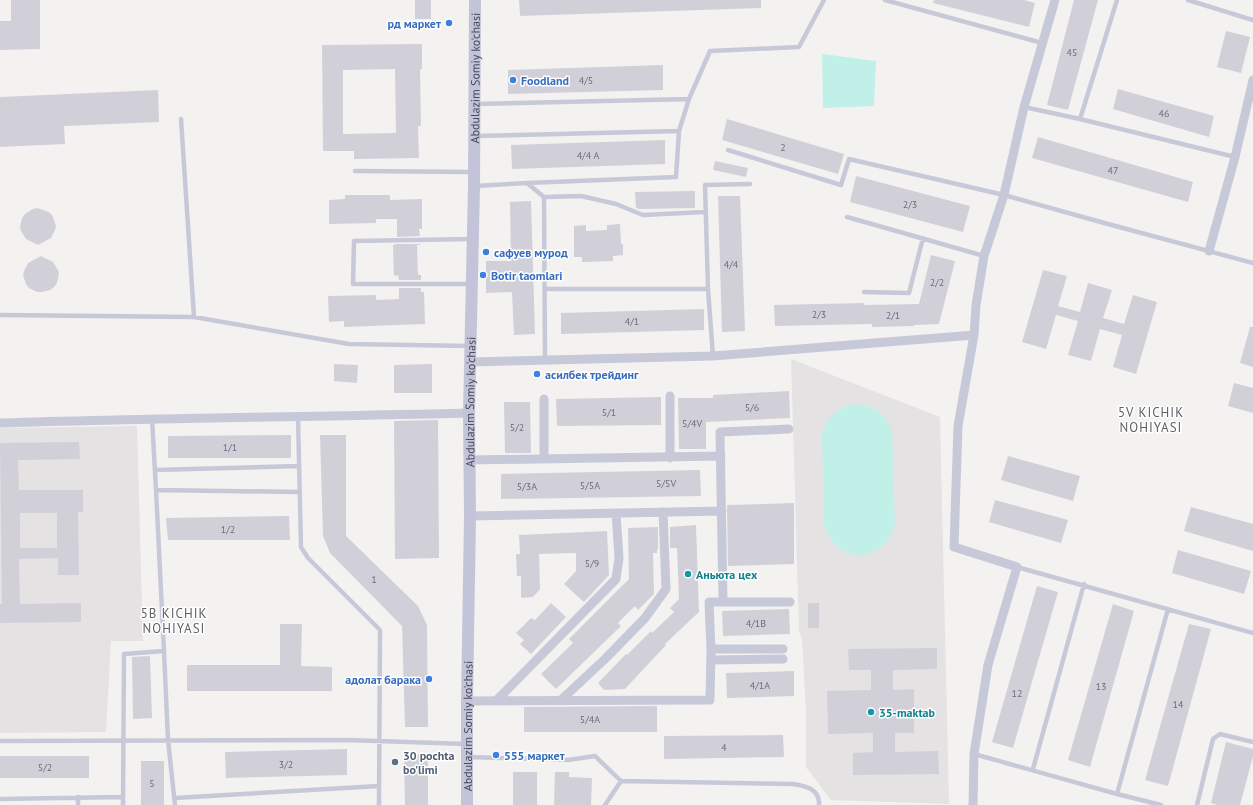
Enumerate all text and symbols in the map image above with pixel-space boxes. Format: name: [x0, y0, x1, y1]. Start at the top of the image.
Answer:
street label: Abdulazim Somiy ko'chasi: [467, 13, 482, 143]
place label: рд маркет: [387, 16, 441, 31]
marker: рд маркет: [444, 18, 454, 28]
house number: 45: [1067, 46, 1077, 59]
place label: Foodland: [521, 73, 569, 88]
house number: 4/5: [579, 74, 593, 87]
marker: Foodland: [508, 75, 518, 85]
house number: 46: [1159, 107, 1169, 120]
house number: 2: [780, 141, 786, 154]
house number: 4/4 A: [577, 149, 599, 162]
house number: 47: [1108, 164, 1118, 177]
house number: 2/3: [903, 198, 917, 211]
place label: сафуев мурод: [494, 245, 568, 260]
marker: сафуев мурод: [481, 247, 491, 257]
house number: 4/4: [724, 258, 739, 271]
place label: Botir taomlari: [491, 268, 562, 283]
marker: Botir taomlari: [478, 270, 488, 280]
house number: 2/2: [930, 276, 944, 289]
house number: 2/3: [812, 308, 826, 321]
house number: 2/1: [886, 309, 900, 322]
house number: 4/1: [625, 315, 639, 328]
street label: Abdulazim Somiy ko'chasi: [461, 337, 478, 467]
place label: асилбек трейдинг: [545, 367, 639, 382]
marker: асилбек трейдинг: [532, 369, 542, 379]
house number: 5/6: [745, 401, 759, 414]
district label: 5V KICHIK NOHIYASI: [1118, 404, 1184, 436]
house number: 5/1: [602, 406, 616, 419]
house number: 5/4V: [682, 417, 702, 430]
house number: 5/2: [510, 421, 524, 434]
house number: 1/1: [223, 441, 237, 454]
house number: 5/5V: [656, 477, 676, 490]
house number: 5/5A: [580, 479, 600, 492]
house number: 5/3A: [517, 480, 537, 493]
house number: 1/2: [221, 523, 235, 536]
house number: 5/9: [585, 557, 599, 570]
place label: Аньюта цех: [696, 567, 758, 582]
marker: Аньюта цех: [683, 569, 693, 579]
house number: 1: [371, 573, 377, 586]
district label: 5B KICHIK NOHIYASI: [141, 605, 207, 637]
house number: 4/1B: [746, 617, 766, 630]
street label: Abdulazim Somiy ko'chasi: [460, 661, 475, 791]
place label: адолат барака: [345, 672, 421, 687]
marker: адолат барака: [424, 674, 434, 684]
house number: 4/1A: [750, 679, 770, 692]
house number: 13: [1096, 680, 1106, 693]
house number: 12: [1012, 687, 1022, 700]
house number: 14: [1173, 698, 1184, 711]
place label: 35-maktab: [879, 705, 936, 720]
marker: 35-maktab: [866, 707, 876, 717]
house number: 5/4A: [580, 713, 600, 726]
house number: 4: [721, 741, 727, 754]
place label: 30 pochta bo'limi: [403, 748, 454, 777]
place label: 555 маркет: [504, 748, 565, 763]
marker: 555 маркет: [491, 750, 501, 760]
marker: 30 pochta bo'limi: [390, 757, 400, 767]
house number: 3/2: [279, 758, 293, 771]
house number: 5/2: [38, 761, 52, 774]
house number: 5: [149, 777, 155, 790]

